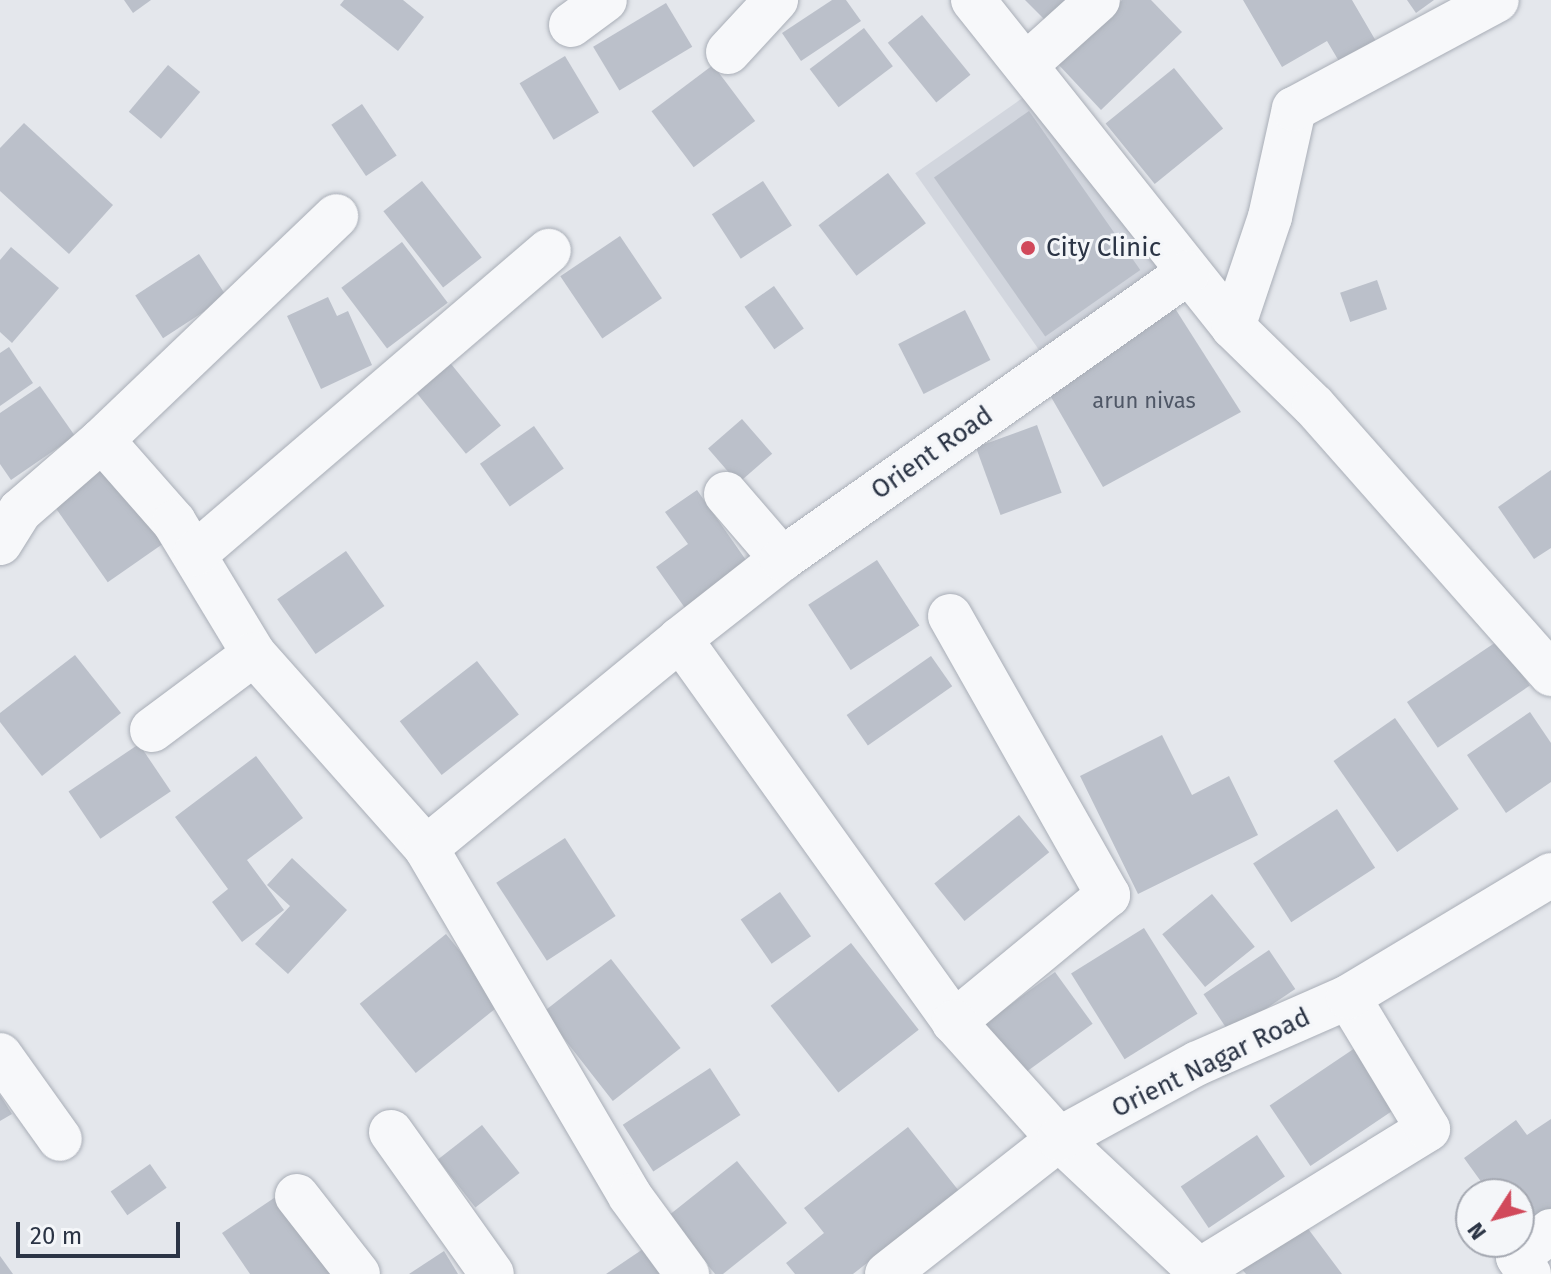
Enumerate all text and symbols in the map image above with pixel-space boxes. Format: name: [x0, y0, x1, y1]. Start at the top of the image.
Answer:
place label: City Clinic: [1046, 232, 1161, 264]
marker: City Clinic: [1017, 237, 1039, 259]
house number: arun nivas: [1092, 388, 1196, 414]
street label: Orient Road: [865, 400, 999, 506]
street label: Orient Nagar Road: [1107, 1001, 1315, 1125]
north arrow: [1455, 1178, 1535, 1258]
scale bar: [20, 1206, 184, 1256]
text: N: [1462, 1217, 1492, 1245]
text: 20 m: [30, 1222, 82, 1250]

